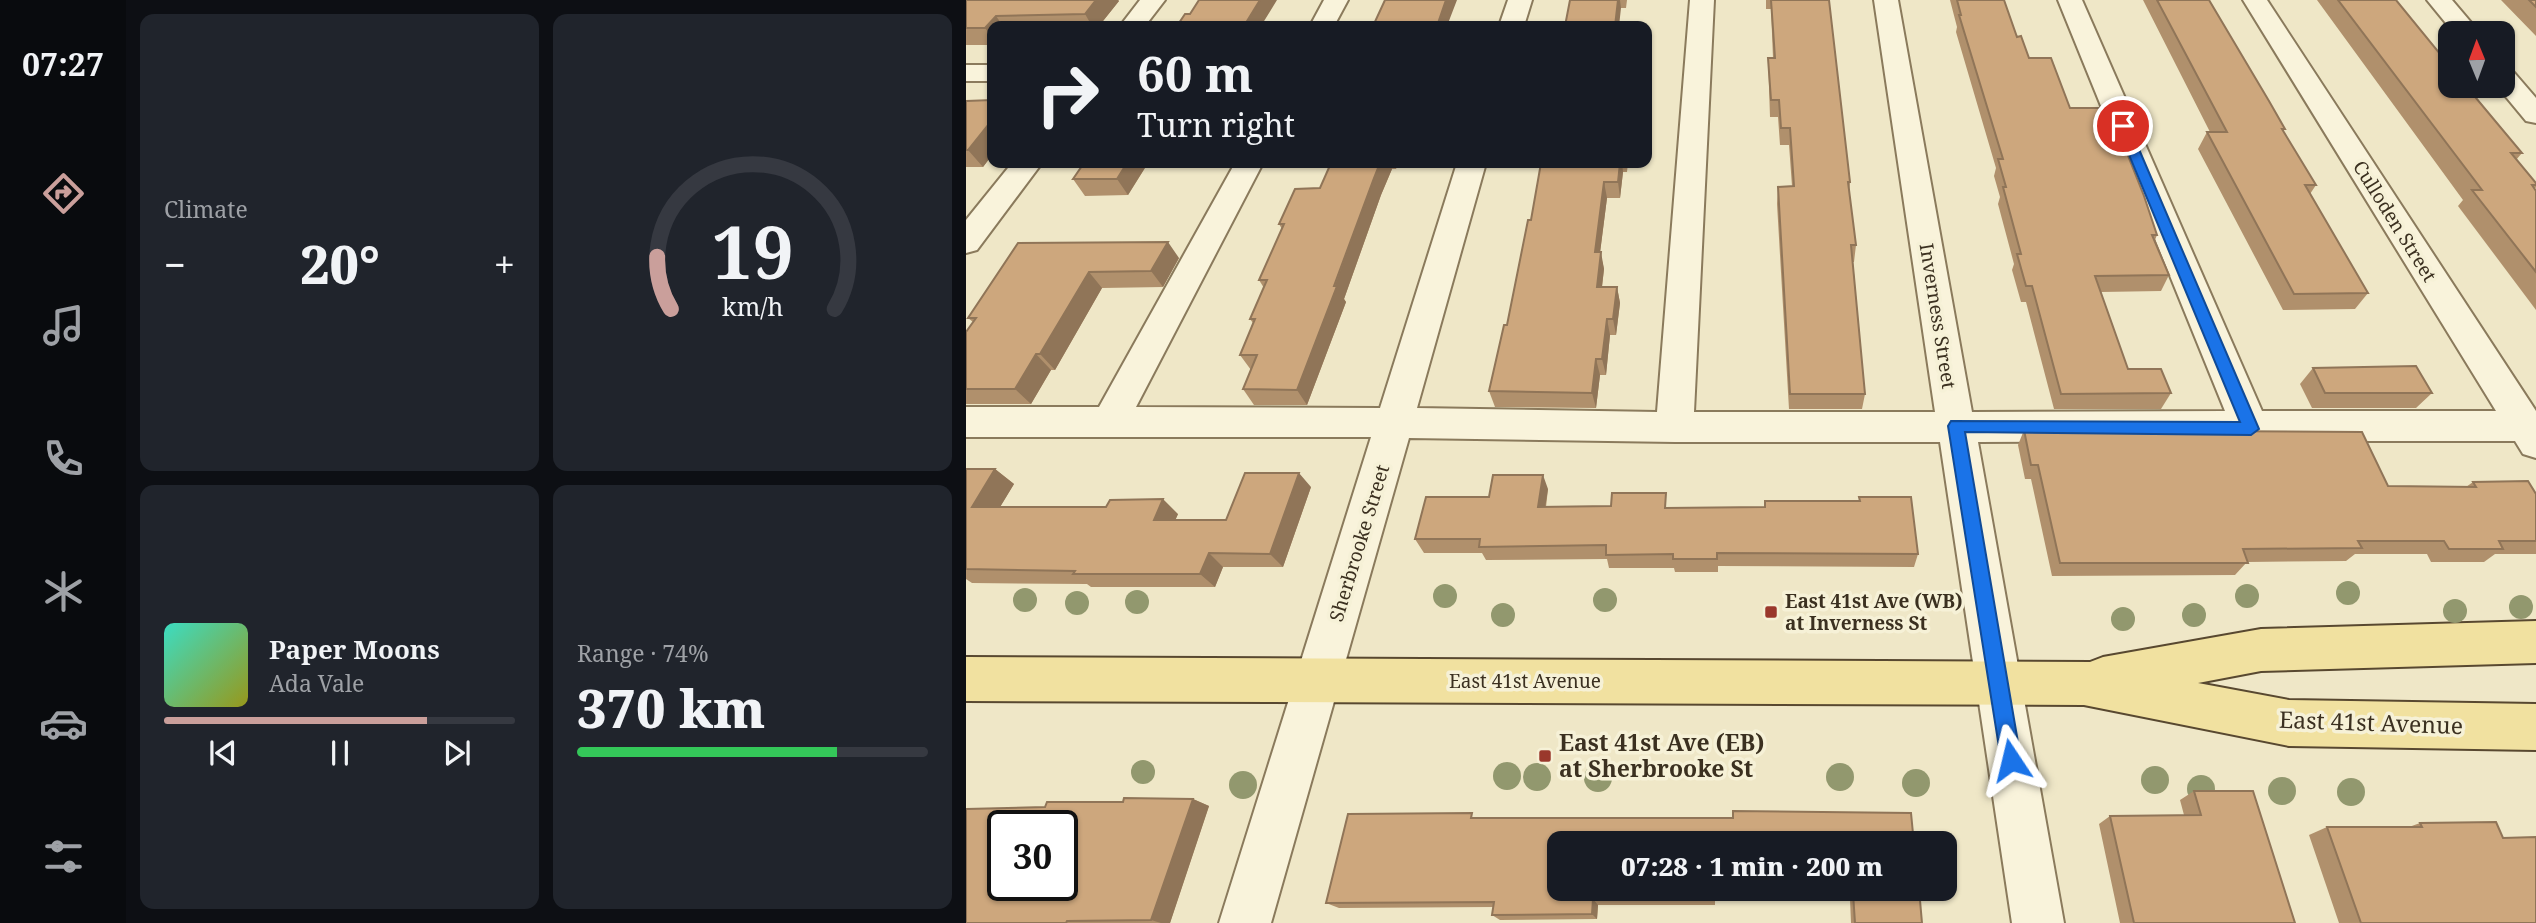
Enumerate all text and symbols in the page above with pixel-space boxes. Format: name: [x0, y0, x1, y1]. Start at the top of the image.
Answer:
north arrow: [2438, 21, 2515, 98]
map controls: [2438, 21, 2515, 98]
text: 60 m: [1137, 40, 1253, 106]
text: 07:27: [22, 42, 104, 85]
icon: right: [1022, 49, 1113, 140]
pin: [2093, 96, 2153, 156]
text: Turn right: [1137, 103, 1295, 146]
icon: arrive: [2104, 107, 2142, 145]
street label: Culloden Street: [2347, 155, 2443, 287]
icon: directions: [39, 169, 88, 218]
text: Climate: [164, 193, 248, 225]
text: 19: [711, 201, 794, 300]
text: 20°: [300, 228, 380, 299]
text: −: [164, 238, 186, 290]
text: +: [494, 238, 515, 290]
street label: Inverness Street: [1914, 241, 1962, 391]
text: km/h: [722, 288, 783, 322]
icon: music: [39, 301, 88, 350]
icon: phone: [39, 434, 88, 483]
street label: Sherbrooke Street: [1323, 461, 1395, 625]
icon: climate: [39, 567, 88, 616]
place label: East 41st Ave (WB) at Inverness St: [1785, 588, 1963, 636]
marker: East 41st Ave (WB) at Inverness St: [1763, 604, 1779, 620]
text: Paper Moons: [269, 631, 440, 667]
text: Range · 74%: [577, 637, 709, 669]
text: Ada Vale: [269, 667, 364, 699]
street label: East 41st Avenue: [1449, 668, 1601, 694]
text: 370 km: [577, 672, 765, 743]
icon: car: [39, 699, 88, 748]
street label: East 41st Avenue: [2278, 703, 2464, 741]
position arrow: [1974, 723, 2048, 797]
place label: East 41st Ave (EB) at Sherbrooke St: [1559, 726, 1764, 784]
icon: previous: [204, 734, 242, 772]
icon: pause: [321, 734, 359, 772]
icon: next: [438, 734, 476, 772]
marker: East 41st Ave (EB) at Sherbrooke St: [1537, 748, 1553, 764]
speed limit sign: 30: [987, 810, 1078, 901]
icon: filters: [39, 832, 88, 881]
text: 07:28 · 1 min · 200 m: [1621, 848, 1883, 884]

